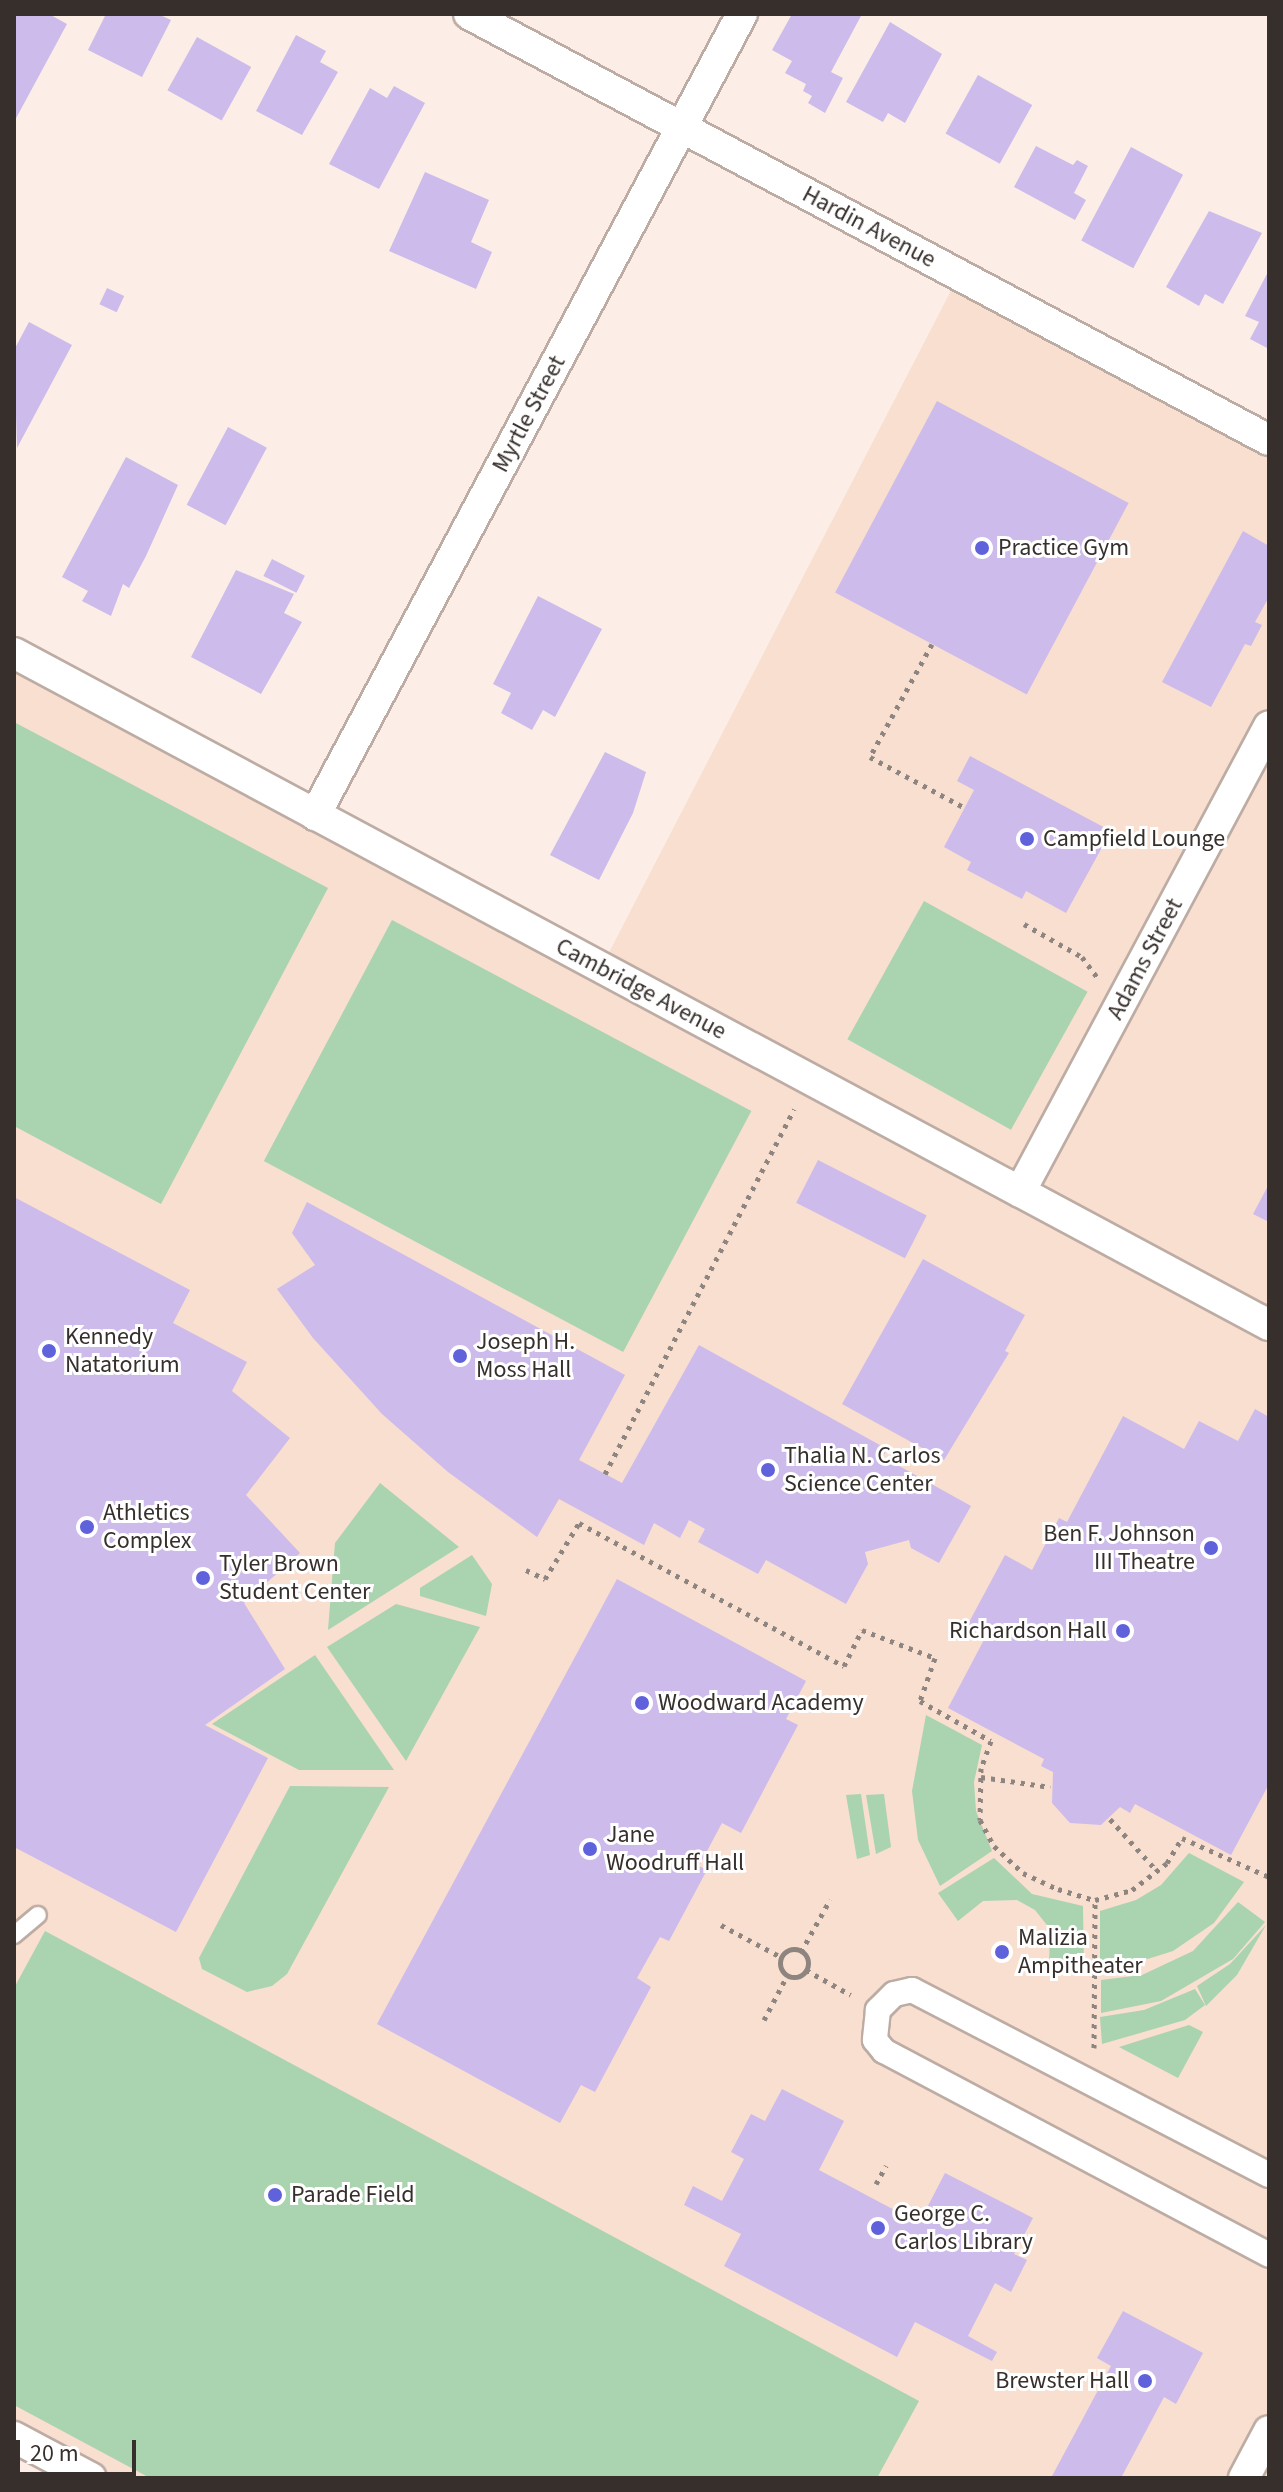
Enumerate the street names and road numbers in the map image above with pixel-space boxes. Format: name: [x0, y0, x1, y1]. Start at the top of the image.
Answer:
street label: Hardin Avenue: [797, 180, 941, 274]
street label: Myrtle Street: [486, 351, 572, 477]
street label: Adams Street: [1101, 893, 1189, 1025]
street label: Cambridge Avenue: [551, 932, 731, 1046]

